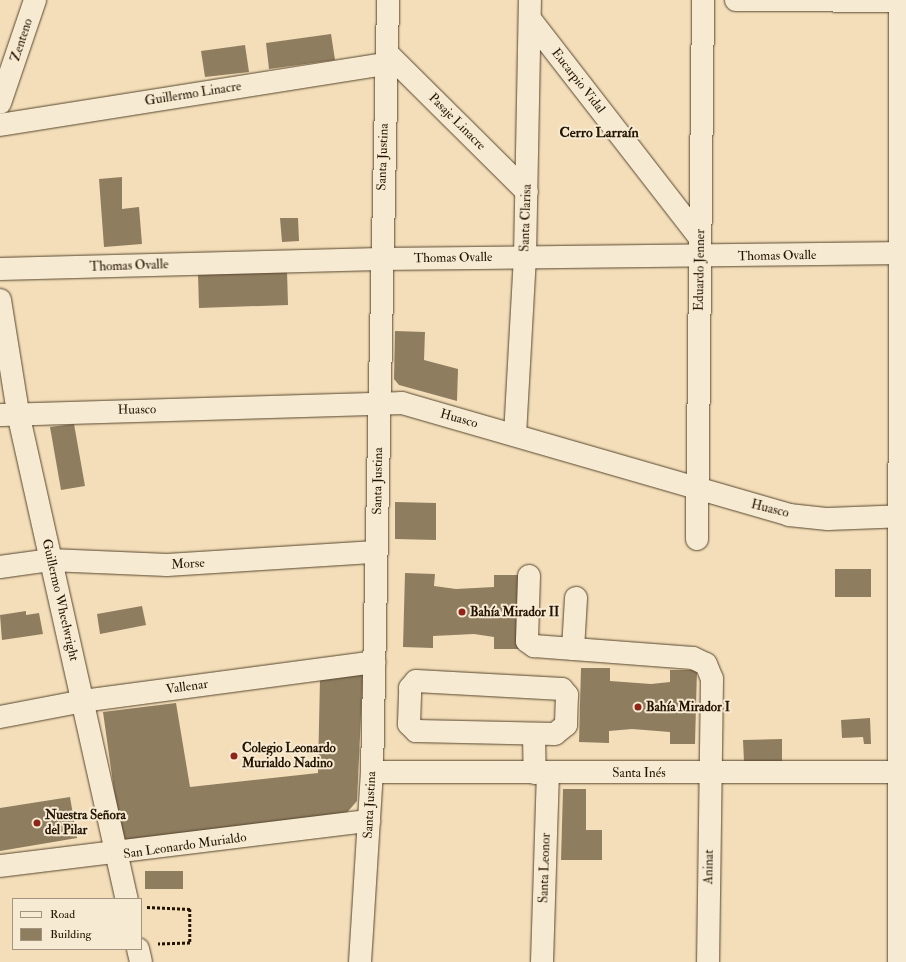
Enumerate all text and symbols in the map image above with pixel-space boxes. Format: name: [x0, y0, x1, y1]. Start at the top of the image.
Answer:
street label: Zenteno: [8, 16, 36, 64]
street label: Eucarpio Vidal: [548, 45, 608, 117]
street label: Guillermo Linacre: [144, 79, 242, 109]
street label: Pasaje Linacre: [425, 90, 489, 154]
street label: Santa Justina: [374, 123, 392, 191]
district label: Cerro Larraín: [559, 125, 639, 141]
street label: Santa Clarisa: [517, 184, 535, 252]
street label: Eduardo Jenner: [691, 229, 709, 311]
street label: Thomas Ovalle: [737, 248, 817, 264]
street label: Thomas Ovalle: [413, 250, 493, 266]
street label: Thomas Ovalle: [89, 257, 169, 275]
street label: Huasco: [118, 402, 156, 418]
street label: Huasco: [438, 406, 480, 432]
street label: Santa Justina: [370, 447, 386, 515]
street label: Huasco: [749, 497, 791, 521]
street label: Guillermo Wheelwright: [38, 537, 82, 663]
street label: Morse: [171, 555, 205, 573]
place label: Bahía Mirador II: [470, 604, 559, 620]
marker: Bahía Mirador II: [457, 607, 467, 617]
street label: Vallenar: [165, 676, 209, 698]
place label: Bahía Mirador I: [646, 699, 730, 715]
marker: Bahía Mirador I: [633, 702, 643, 712]
place label: Colegio Leonardo Murialdo Nadino: [242, 741, 336, 772]
marker: Colegio Leonardo Murialdo Nadino: [229, 751, 239, 761]
street label: Santa Inés: [612, 765, 666, 781]
street label: Santa Justina: [360, 771, 380, 839]
place label: Nuestra Señora del Pilar: [45, 808, 126, 839]
marker: Nuestra Señora del Pilar: [32, 818, 42, 828]
street label: San Leonardo Murialdo: [123, 830, 247, 862]
street label: Santa Leonor: [536, 833, 554, 903]
street label: Aninat: [701, 850, 717, 884]
legend: [12, 898, 142, 950]
text: Road: [50, 907, 75, 922]
text: Building: [50, 927, 91, 942]

